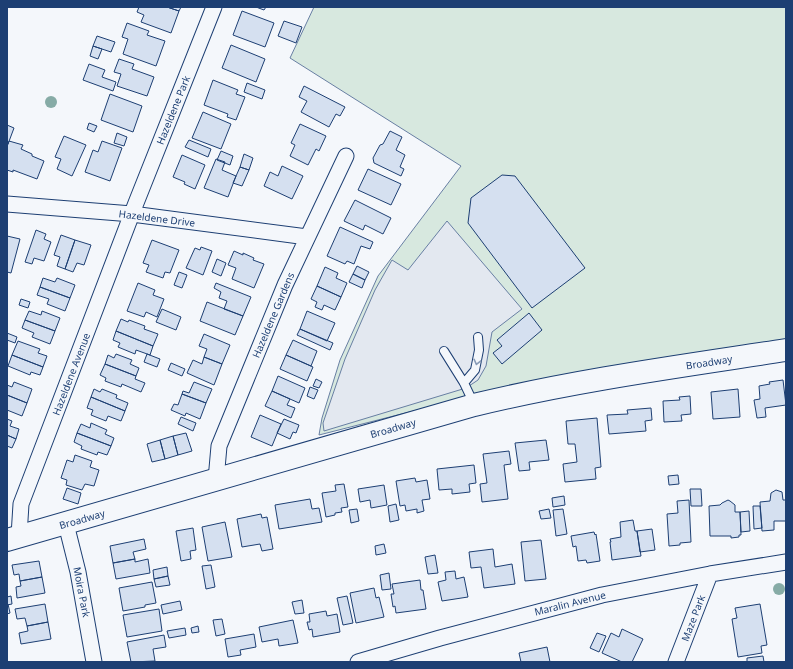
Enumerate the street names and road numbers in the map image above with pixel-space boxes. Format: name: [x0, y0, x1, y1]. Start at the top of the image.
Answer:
street label: Hazeldene Park: [153, 73, 193, 147]
street label: Hazeldene Drive: [118, 206, 196, 230]
street label: Hazeldene Gardens: [249, 270, 297, 360]
street label: Hazeldene Avenue: [49, 330, 93, 417]
street label: Broadway: [685, 351, 734, 373]
street label: Broadway: [369, 415, 418, 441]
street label: Broadway: [58, 506, 107, 532]
street label: Moira Park: [70, 566, 94, 619]
street label: Maralin Avenue: [533, 587, 608, 619]
street label: Maze Park: [678, 592, 709, 643]

